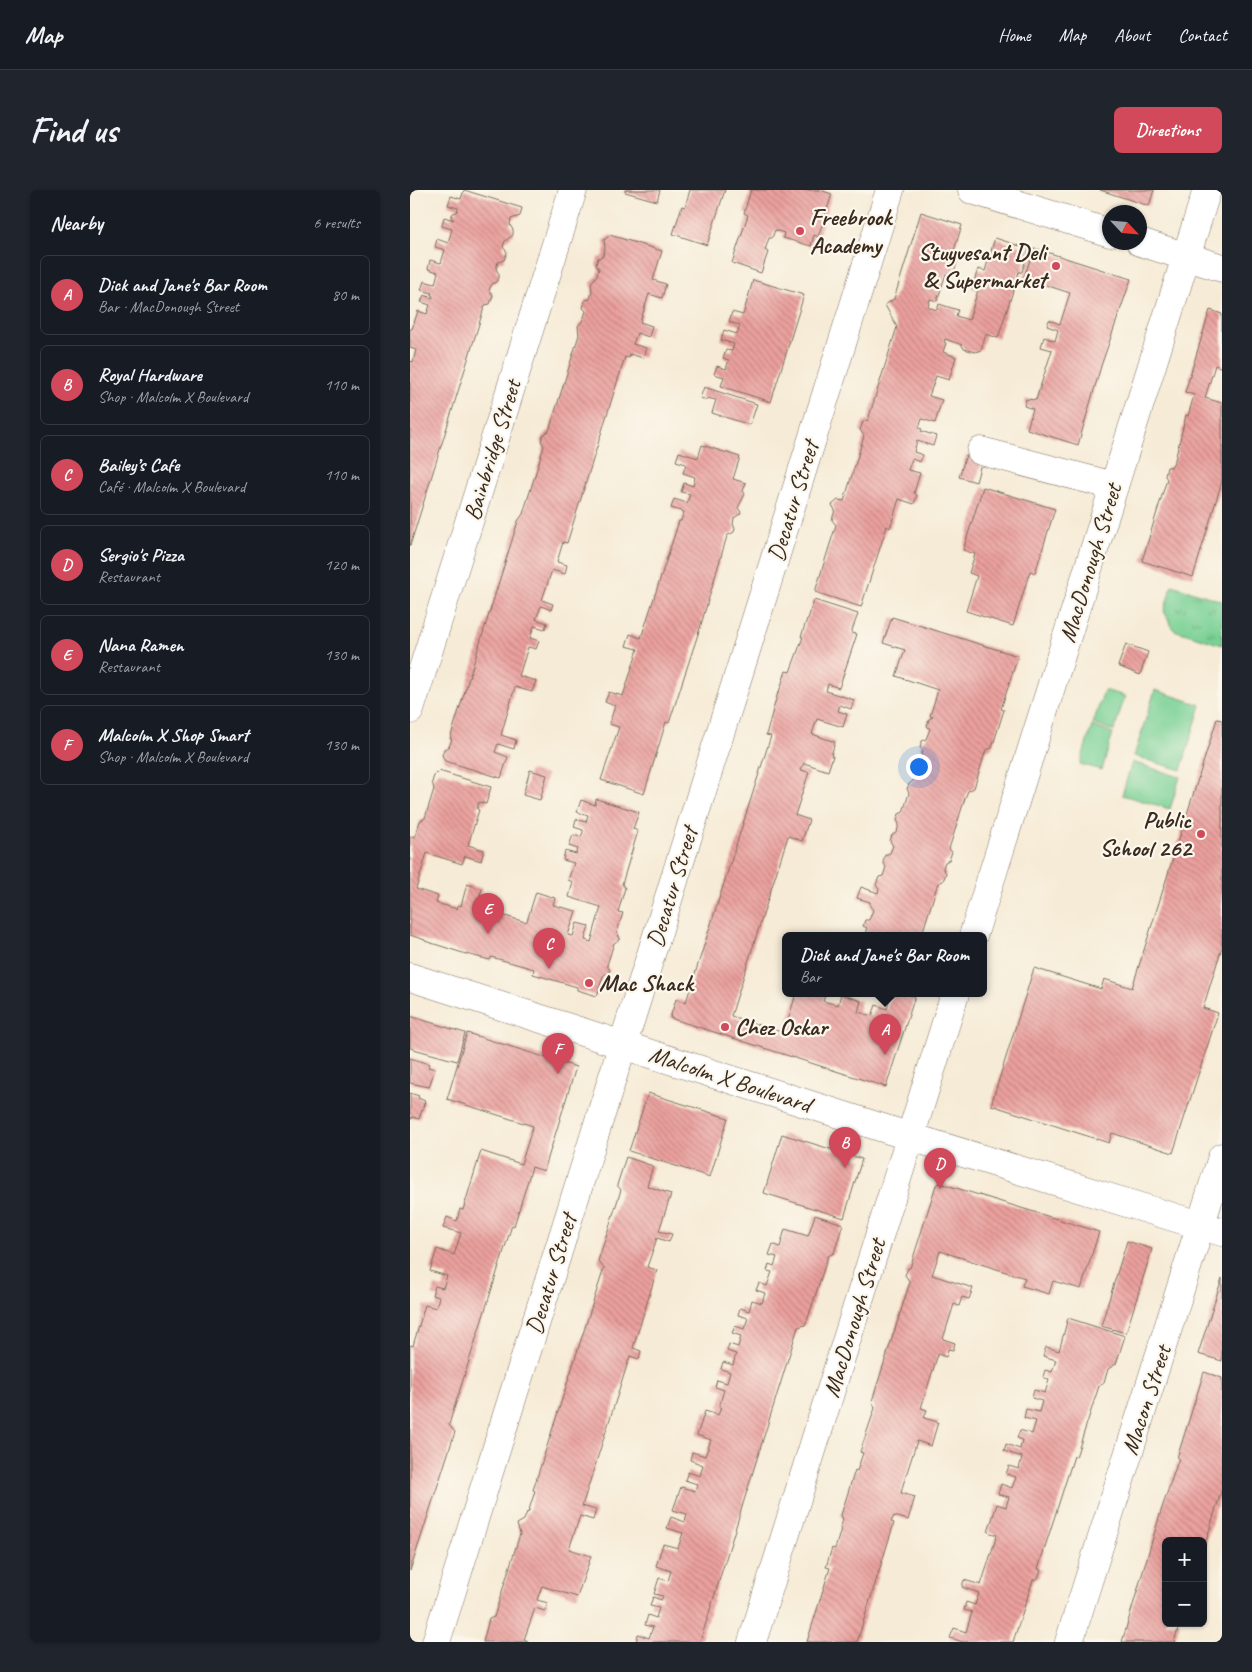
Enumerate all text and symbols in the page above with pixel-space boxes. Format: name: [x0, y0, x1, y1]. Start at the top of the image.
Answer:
text: Map: [25, 20, 62, 50]
text: Home: [998, 24, 1031, 46]
text: Map: [1059, 24, 1086, 46]
text: About: [1114, 24, 1150, 46]
text: Contact: [1178, 24, 1227, 46]
button: Directions: [1114, 107, 1222, 153]
text: Find us: [30, 108, 117, 153]
place label: Freebrook Academy: [810, 202, 893, 260]
north arrow: [1102, 205, 1147, 250]
text: Nearby: [50, 210, 103, 236]
text: 6 results: [313, 213, 360, 233]
marker: Freebrook Academy: [794, 225, 806, 237]
place label: Stuyvesant Deli & Supermarket: [918, 237, 1050, 295]
marker: Stuyvesant Deli & Supermarket: [1050, 260, 1062, 272]
text: Dick and Jane's Bar Room: [98, 273, 267, 297]
text: A: [63, 285, 71, 305]
text: 80 m: [332, 285, 359, 305]
text: Bar · MacDonough Street: [98, 297, 239, 317]
text: Royal Hardware: [98, 363, 202, 387]
street label: Bainbridge Street: [456, 374, 528, 524]
text: B: [63, 375, 71, 395]
text: 110 m: [325, 375, 359, 395]
text: Shop · Malcolm X Boulevard: [98, 387, 248, 407]
street label: Decatur Street: [761, 435, 826, 564]
text: Bailey’s Cafe: [98, 453, 179, 477]
text: C: [63, 465, 71, 485]
text: 110 m: [325, 465, 359, 485]
text: Café · Malcolm X Boulevard: [98, 477, 245, 497]
street label: MacDonough Street: [1052, 478, 1129, 646]
text: Sergio's Pizza: [98, 543, 184, 567]
text: D: [62, 555, 72, 575]
text: 120 m: [325, 555, 359, 575]
text: Restaurant: [98, 567, 160, 587]
text: Nana Ramen: [98, 633, 183, 657]
text: E: [63, 645, 71, 665]
text: 130 m: [325, 645, 359, 665]
text: Restaurant: [98, 657, 160, 677]
text: Malcolm X Shop Smart: [98, 723, 249, 747]
text: F: [63, 735, 71, 755]
text: 130 m: [325, 735, 359, 755]
text: Shop · Malcolm X Boulevard: [98, 747, 248, 767]
your location: [906, 754, 932, 780]
place label: Public School 262: [1099, 805, 1193, 863]
street label: Decatur Street: [640, 821, 705, 950]
marker: Public School 262: [1195, 828, 1207, 840]
pin: E: [472, 893, 504, 934]
pin: C: [533, 928, 565, 969]
popup: [782, 932, 987, 997]
text: Dick and Jane's Bar Room: [800, 943, 969, 967]
text: Bar: [800, 967, 821, 987]
place label: Mac Shack: [599, 968, 695, 998]
marker: Mac Shack: [583, 977, 595, 989]
place label: Chez Oskar: [735, 1012, 830, 1042]
pin: A: [869, 1014, 901, 1055]
marker: Chez Oskar: [719, 1021, 731, 1033]
pin: F: [542, 1033, 574, 1074]
street label: Malcolm X Boulevard: [645, 1039, 818, 1120]
pin: B: [829, 1127, 861, 1168]
pin: D: [924, 1148, 956, 1189]
street label: Decatur Street: [519, 1208, 584, 1337]
street label: MacDonough Street: [816, 1233, 893, 1401]
street label: Macon Street: [1114, 1340, 1178, 1458]
map controls: [1162, 1537, 1207, 1627]
button: +: [1162, 1537, 1207, 1582]
button: −: [1162, 1582, 1207, 1627]

